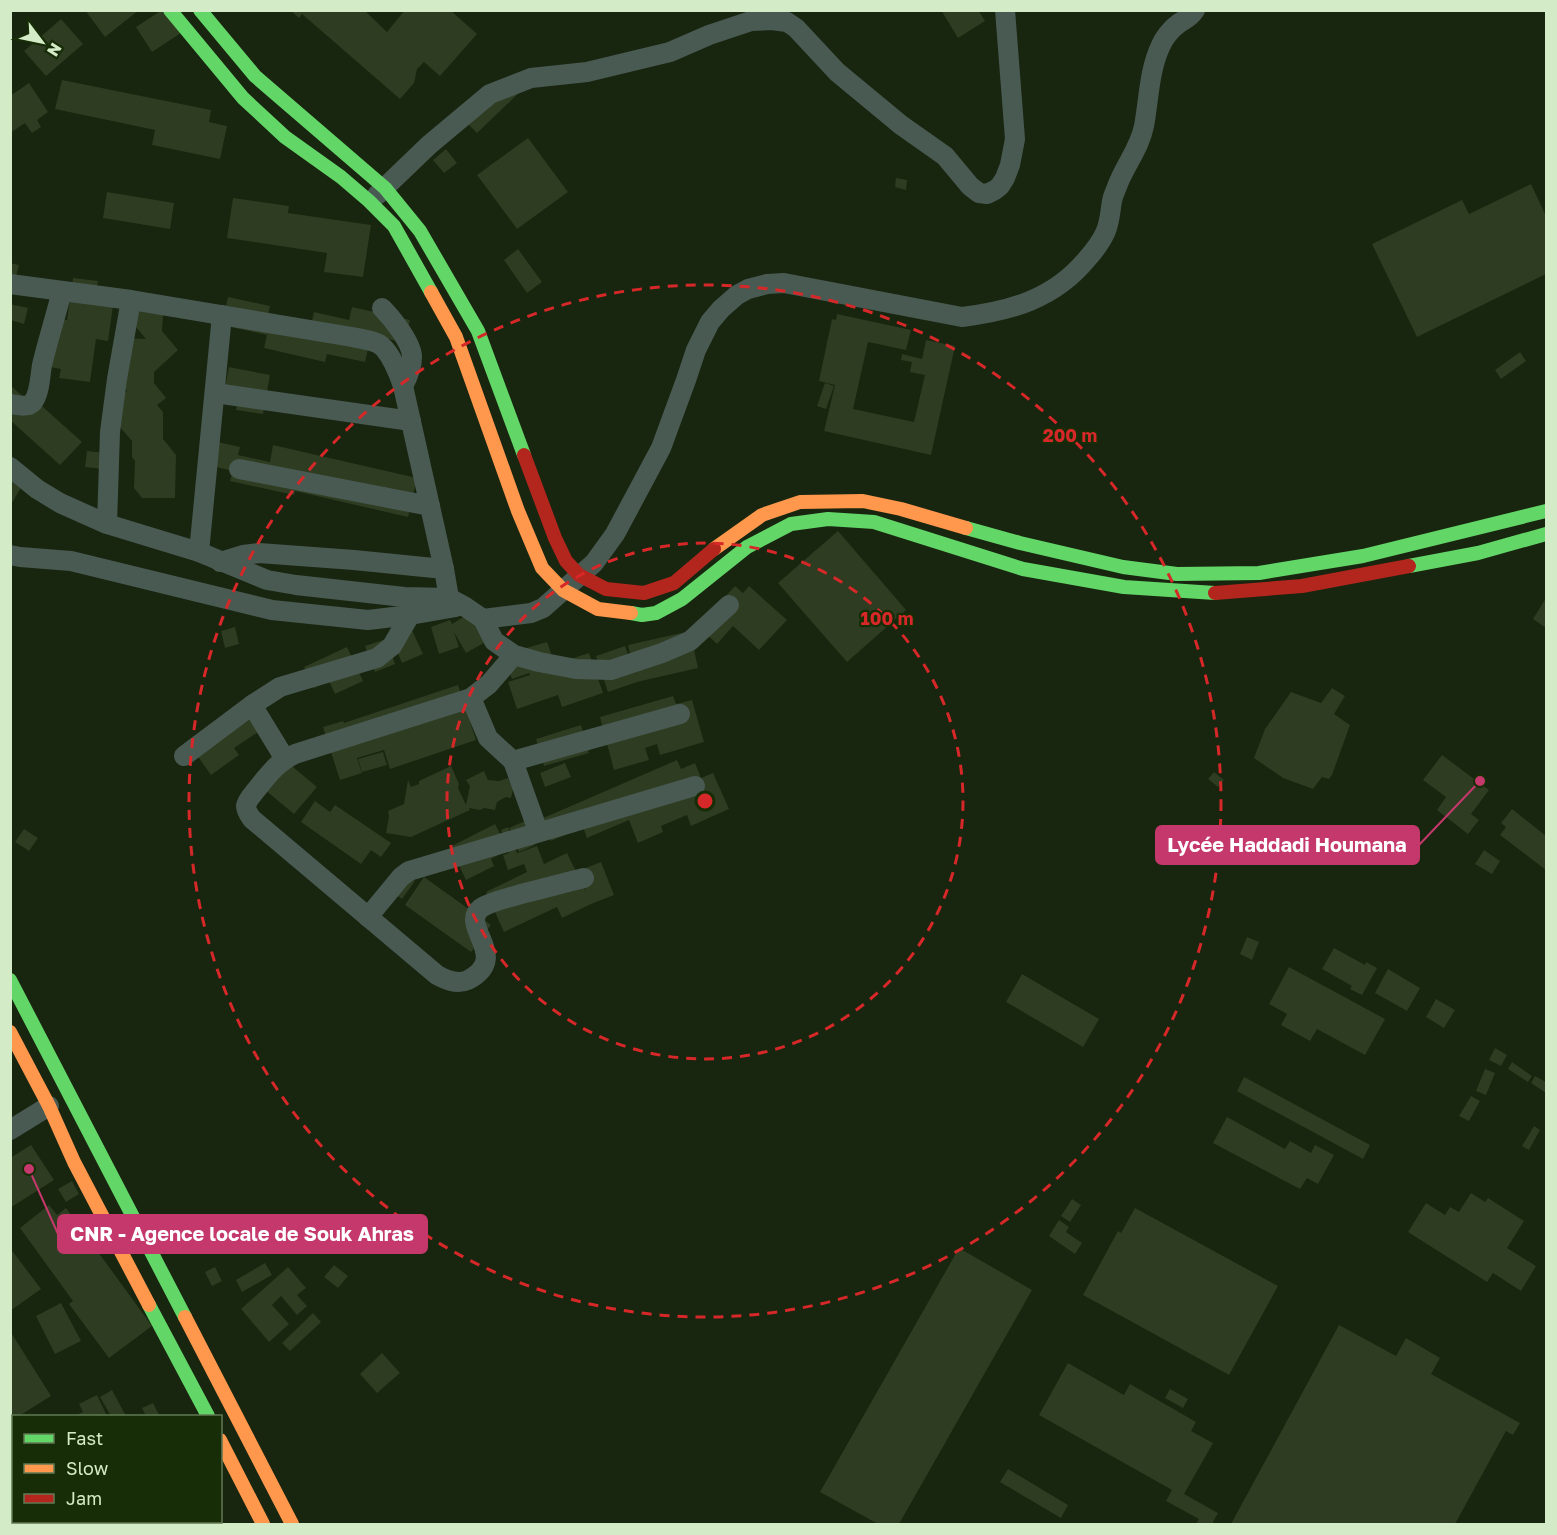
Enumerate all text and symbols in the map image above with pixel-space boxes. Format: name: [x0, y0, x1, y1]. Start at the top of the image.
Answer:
north arrow: [12, 12, 72, 72]
text: N: [43, 39, 66, 60]
text: 200 m: [1043, 424, 1097, 446]
text: 100 m: [861, 607, 913, 629]
centre of rings: [695, 791, 715, 811]
callout: Lycée Haddadi Houmana: [1156, 826, 1419, 864]
text: Lycée Haddadi Houmana: [1167, 832, 1407, 856]
callout: CNR - Agence locale de Souk Ahras: [58, 1215, 427, 1253]
text: CNR - Agence locale de Souk Ahras: [70, 1221, 414, 1245]
legend: [12, 1415, 222, 1523]
text: Fast: [66, 1427, 103, 1449]
text: Slow: [66, 1457, 109, 1479]
text: Jam: [66, 1487, 102, 1509]

